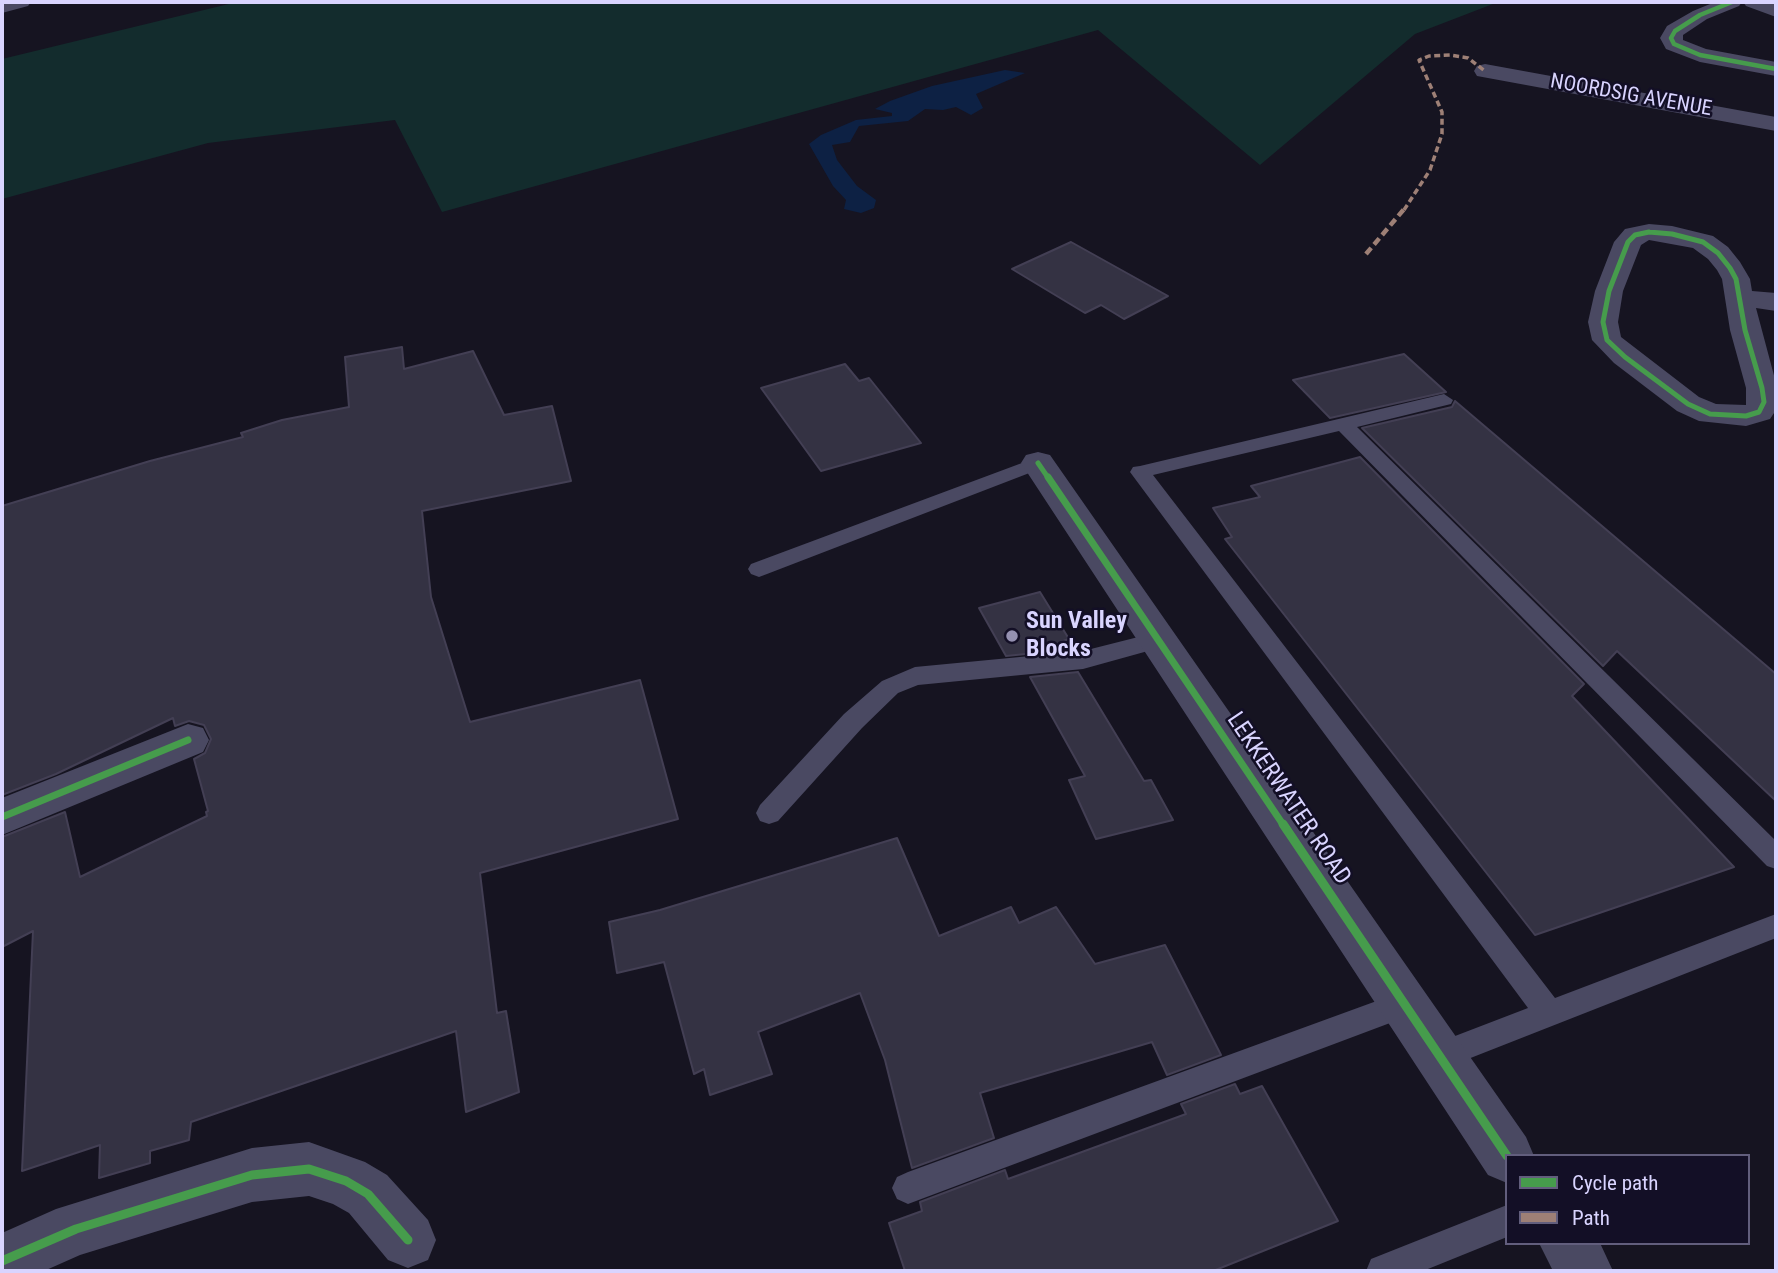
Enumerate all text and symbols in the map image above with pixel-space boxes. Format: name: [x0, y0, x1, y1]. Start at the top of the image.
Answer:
street label: NOORDSIG AVENUE: [1548, 69, 1714, 123]
place label: Sun Valley Blocks: [1026, 608, 1127, 664]
marker: Sun Valley Blocks: [1004, 628, 1020, 644]
street label: LEKKERWATER ROAD: [1220, 707, 1356, 891]
legend: [1505, 1154, 1750, 1245]
text: Cycle path: [1572, 1171, 1658, 1195]
text: Path: [1572, 1206, 1610, 1230]

